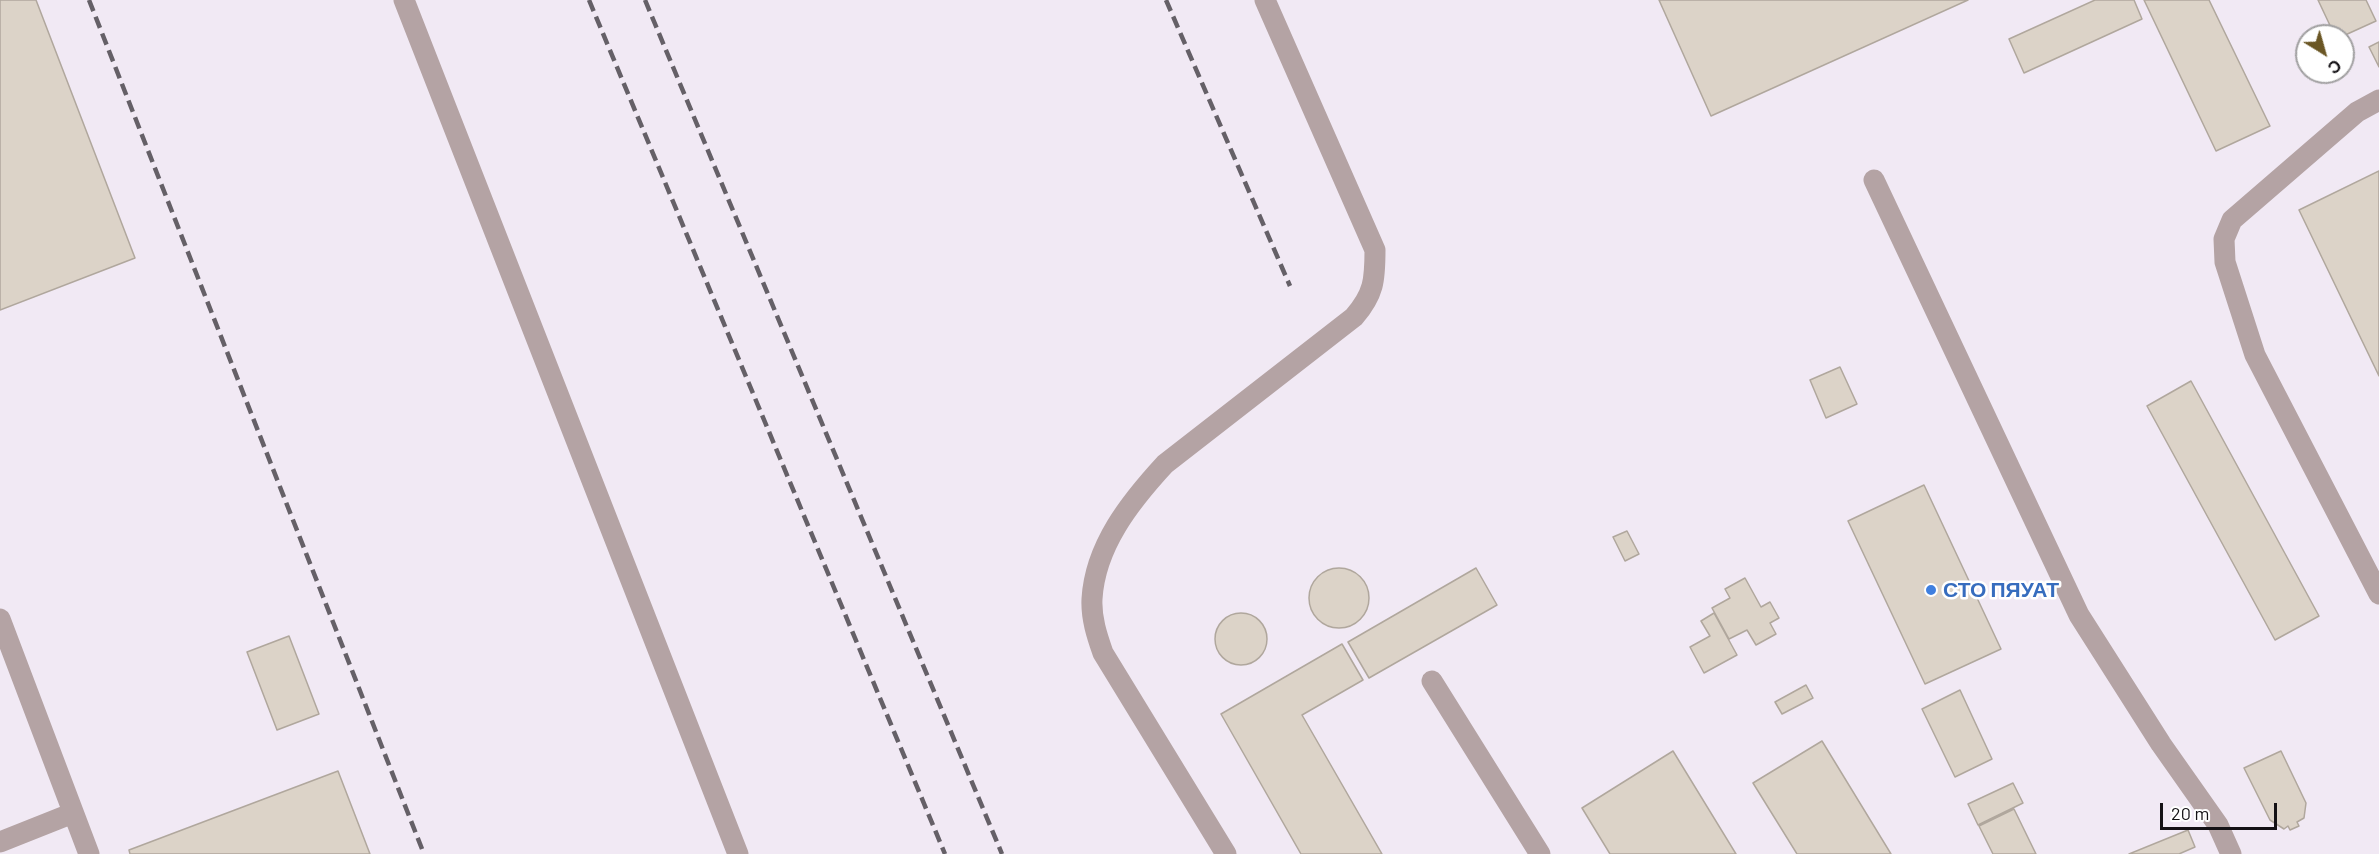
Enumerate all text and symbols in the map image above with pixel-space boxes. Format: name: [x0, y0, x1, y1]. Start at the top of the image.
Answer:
north arrow: [2295, 24, 2355, 84]
text: С: [2325, 56, 2345, 78]
place label: СТО ПЯУАТ: [1943, 577, 2059, 603]
marker: СТО ПЯУАТ: [1924, 583, 1938, 597]
scale bar: [2163, 791, 2280, 829]
text: 20 m: [2171, 802, 2209, 824]

